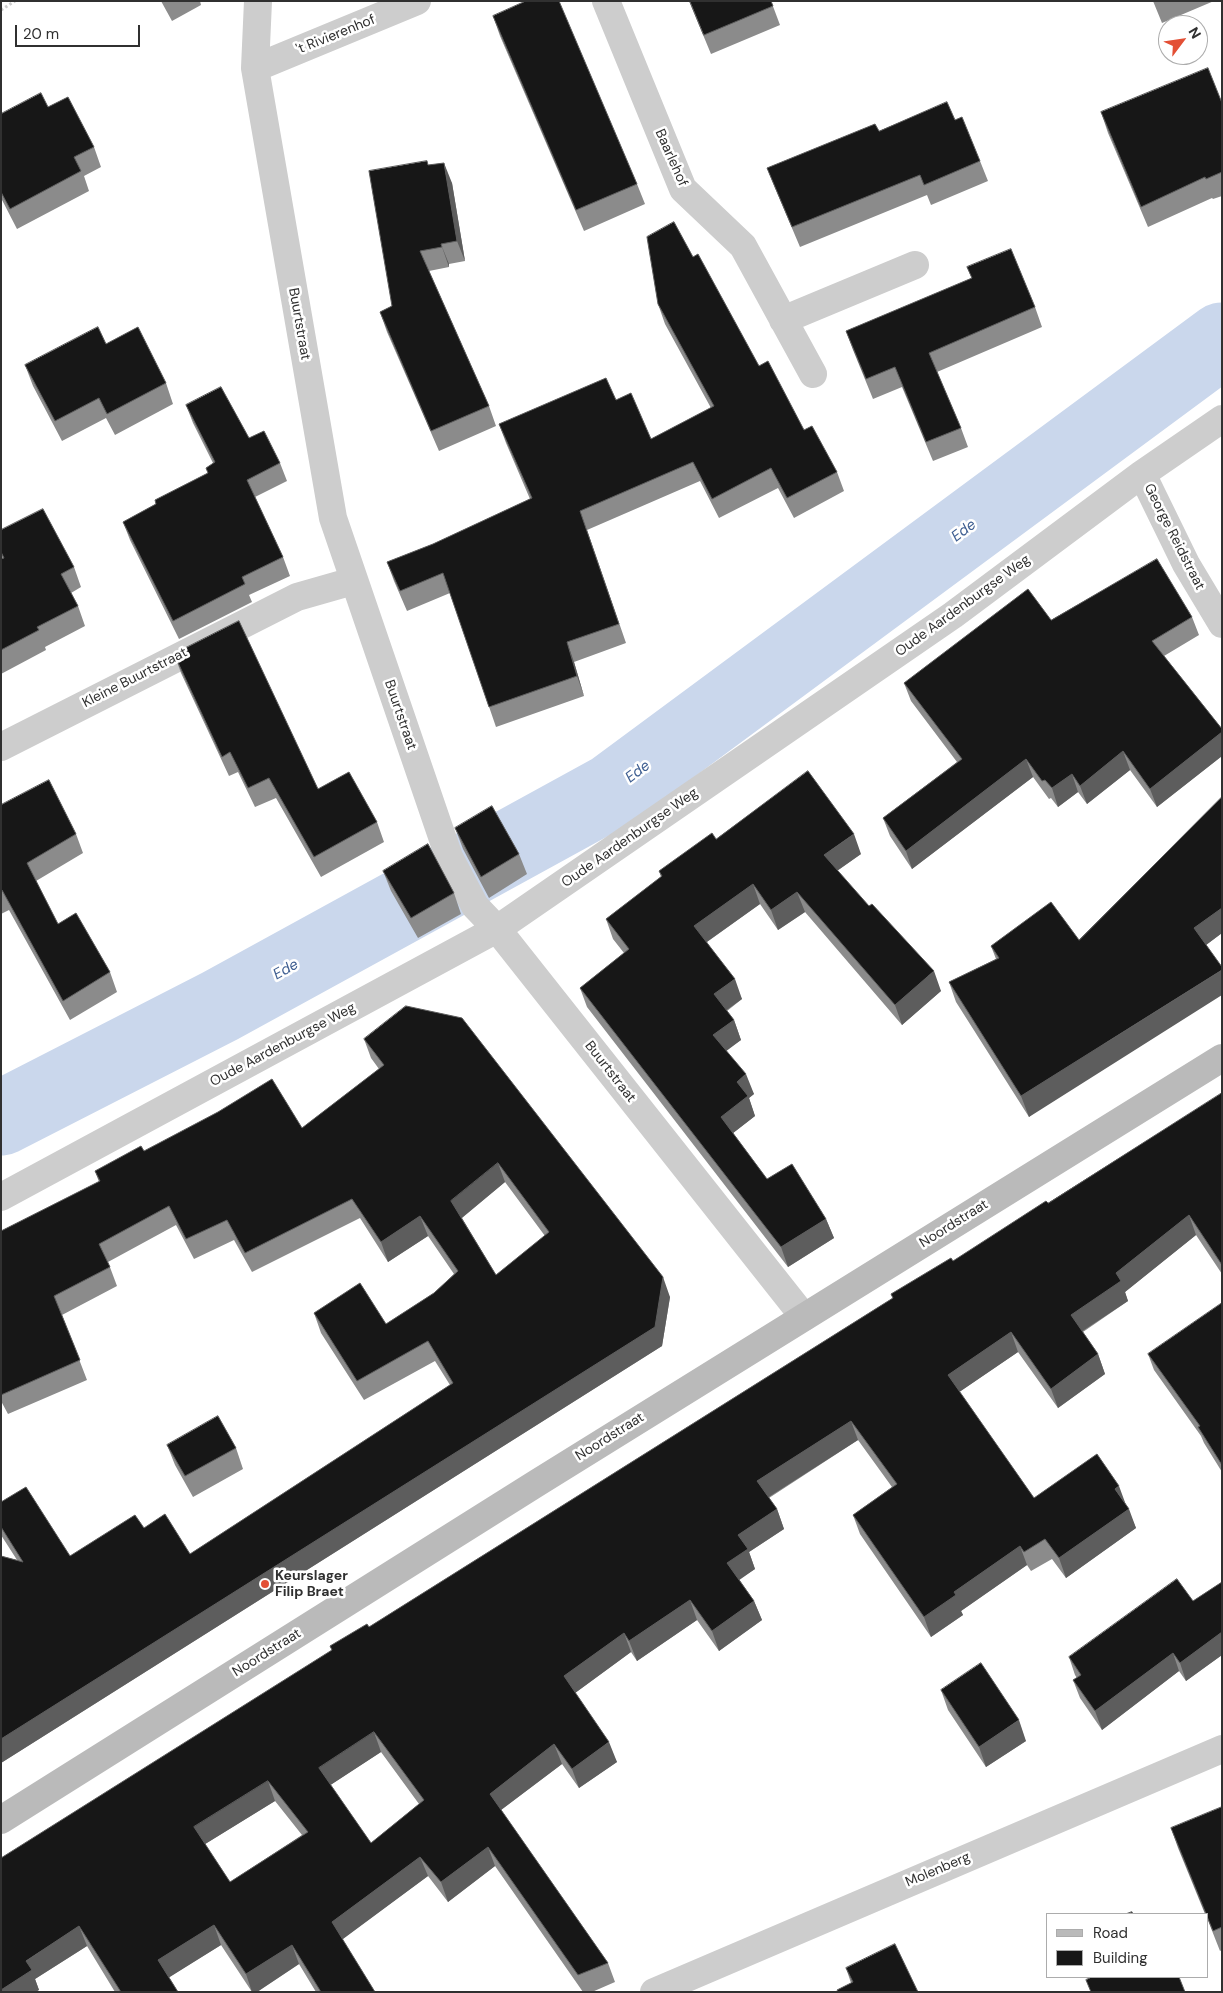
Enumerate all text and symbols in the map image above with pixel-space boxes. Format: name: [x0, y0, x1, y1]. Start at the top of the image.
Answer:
street label: 't Rivierenhof: [294, 12, 378, 58]
scale bar: [18, 15, 142, 47]
north arrow: [1158, 15, 1208, 65]
text: 20 m: [23, 24, 59, 44]
text: N: [1185, 24, 1205, 42]
street label: Baarlehof: [651, 127, 691, 189]
street label: Buurtstraat: [284, 287, 314, 361]
street label: George Reidstraat: [1140, 481, 1208, 593]
water label: Ede: [948, 516, 980, 546]
street label: Oude Aardenburgse Weg: [892, 551, 1034, 661]
street label: Kleine Buurtstraat: [80, 644, 190, 712]
street label: Buurtstraat: [380, 678, 420, 752]
water label: Ede: [622, 757, 654, 787]
street label: Oude Aardenburgse Weg: [559, 785, 701, 891]
water label: Ede: [270, 956, 302, 984]
street label: Oude Aardenburgse Weg: [207, 999, 359, 1091]
street label: Buurtstraat: [581, 1038, 639, 1106]
street label: Noordstraat: [917, 1196, 991, 1252]
street label: Noordstraat: [573, 1409, 647, 1465]
place label: Keurslager Filip Braet: [275, 1568, 348, 1600]
marker: Keurslager Filip Braet: [259, 1578, 271, 1590]
street label: Noordstraat: [230, 1625, 304, 1681]
street label: Molenberg: [903, 1849, 973, 1891]
legend: [1046, 1913, 1208, 1978]
text: Road: [1093, 1923, 1128, 1943]
text: Building: [1093, 1948, 1148, 1968]

